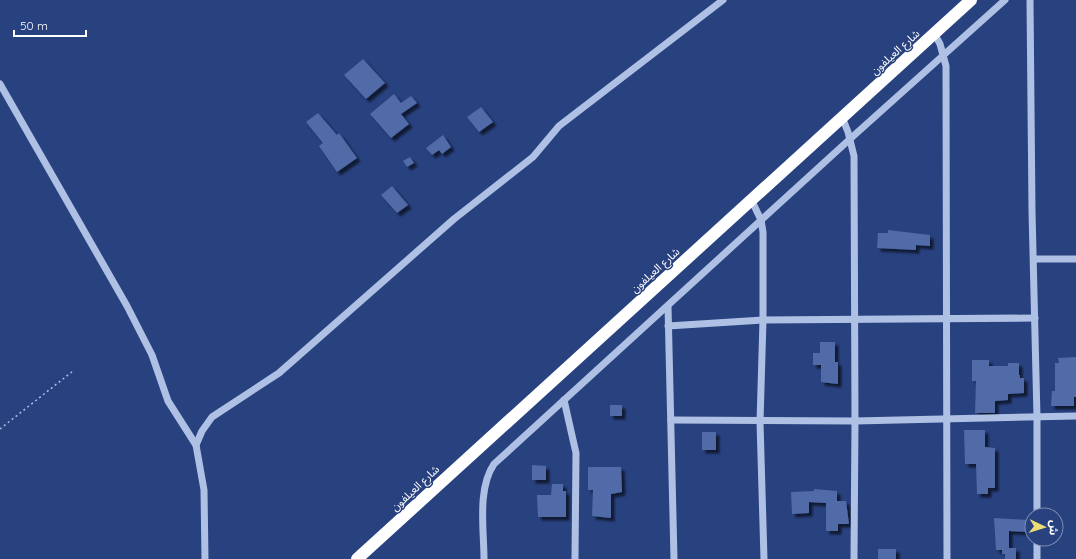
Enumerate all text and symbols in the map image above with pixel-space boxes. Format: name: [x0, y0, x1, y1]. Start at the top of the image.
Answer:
scale bar: [14, 12, 86, 38]
text: 50 m: [20, 18, 48, 33]
street label: شارع العيلفون: [868, 26, 923, 78]
street label: شارع العيلفون: [628, 244, 683, 296]
street label: شارع العيلفون: [388, 462, 443, 515]
north arrow: [1024, 507, 1064, 547]
text: ش: [1046, 520, 1061, 536]

